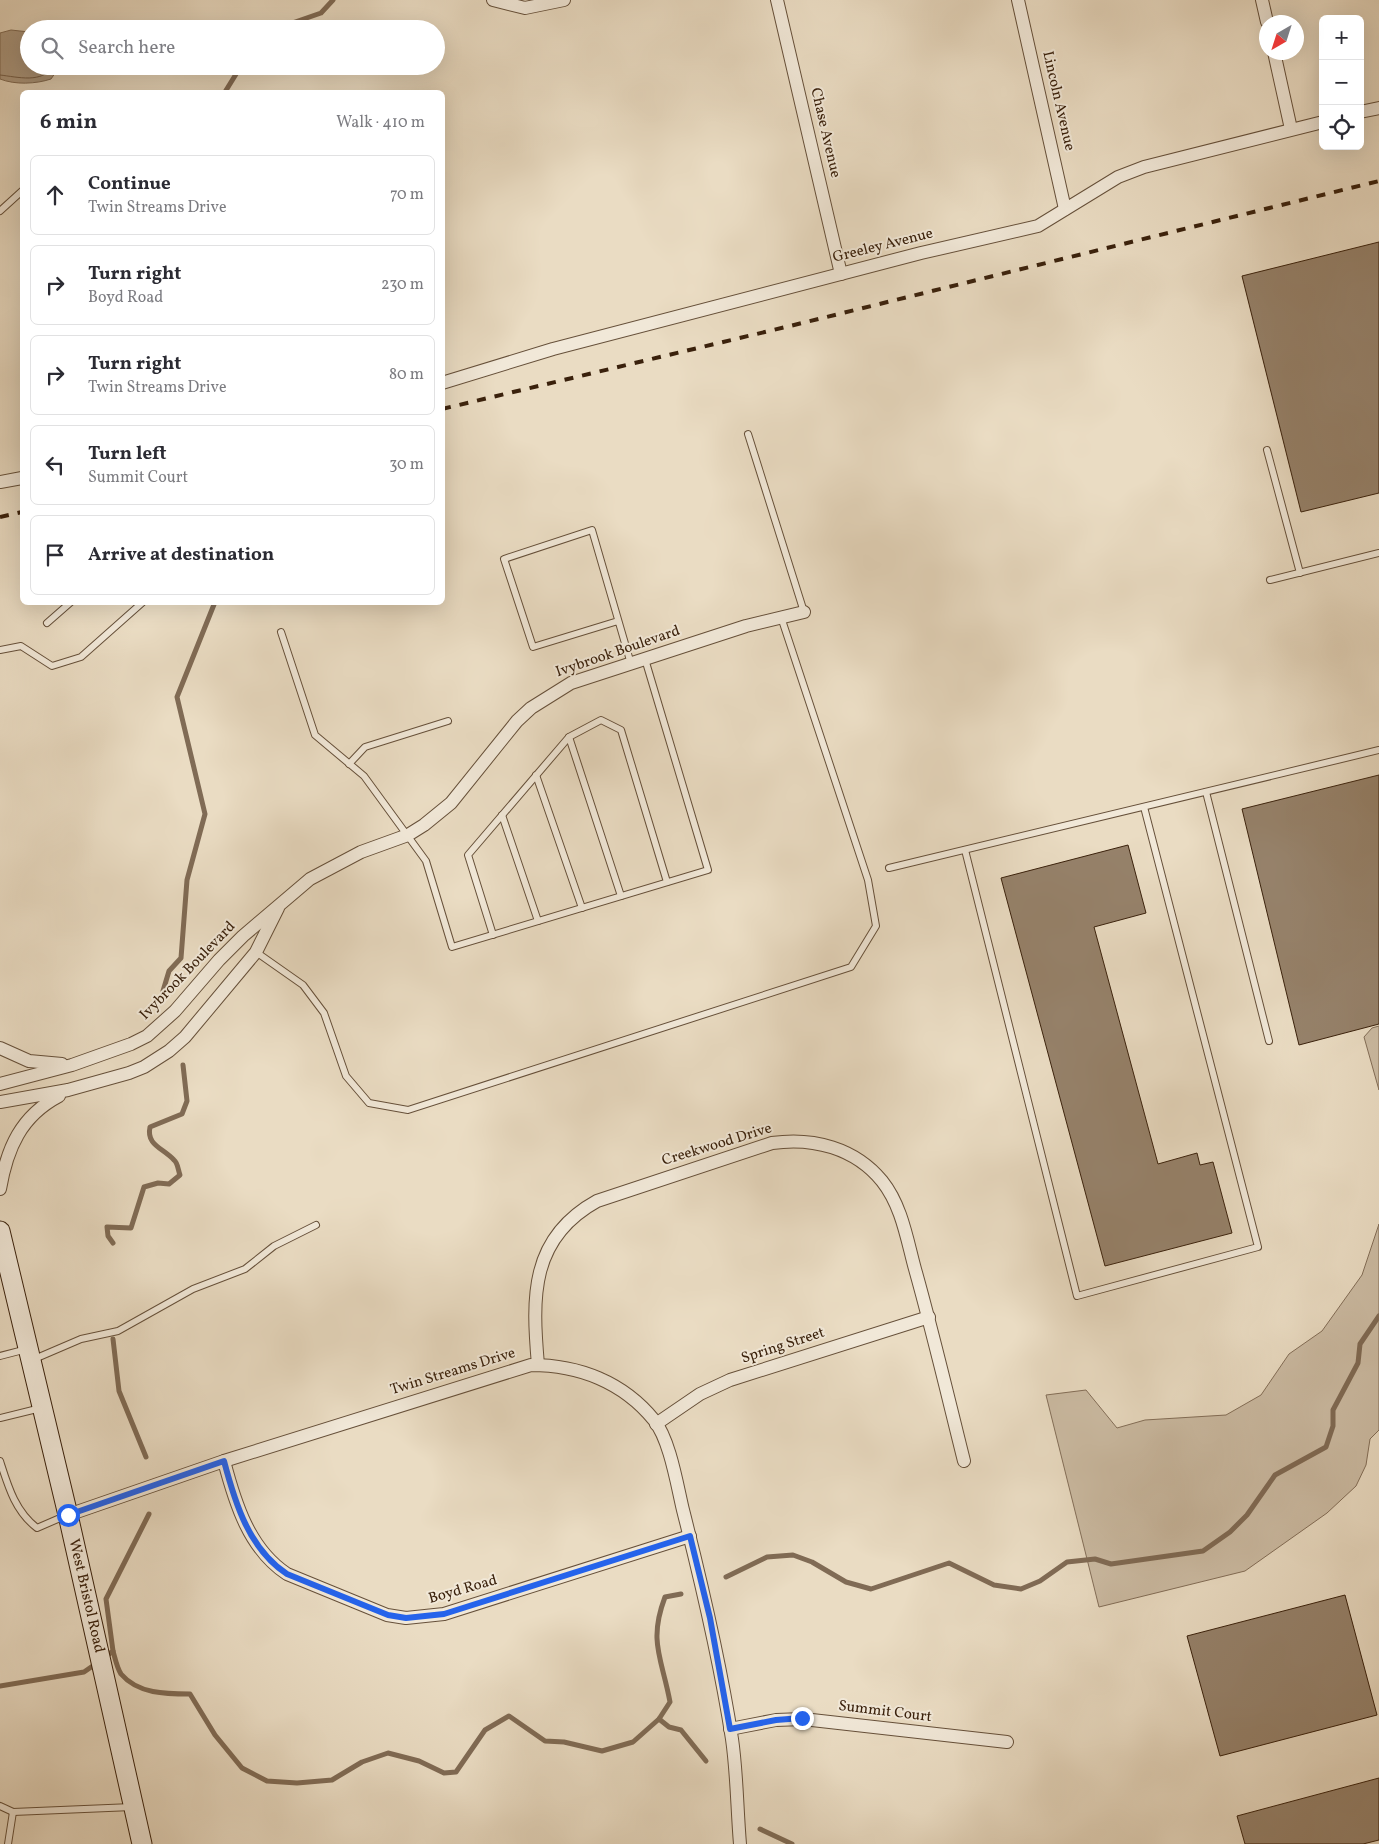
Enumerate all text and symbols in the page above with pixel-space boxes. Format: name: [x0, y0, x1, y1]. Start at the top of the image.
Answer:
north arrow: [1259, 15, 1304, 60]
map controls: [1319, 15, 1364, 150]
button: +: [1319, 15, 1364, 60]
search box: [20, 20, 445, 75]
icon: search: [38, 34, 66, 62]
text: Search here: [78, 35, 175, 61]
street label: Lincoln Avenue: [1036, 49, 1080, 153]
button: −: [1319, 60, 1364, 105]
street label: Chase Avenue: [804, 86, 846, 180]
button: locate: [1319, 105, 1364, 150]
text: 6 min: [40, 108, 97, 137]
text: Walk · 410 m: [336, 112, 425, 134]
text: Continue: [88, 171, 171, 197]
icon: ahead: [41, 181, 69, 209]
text: 70 m: [390, 184, 424, 206]
text: Twin Streams Drive: [88, 197, 227, 219]
street label: Greeley Avenue: [831, 223, 935, 269]
text: Turn right: [88, 261, 181, 287]
icon: right: [41, 271, 69, 299]
text: 230 m: [381, 274, 424, 296]
text: Boyd Road: [88, 287, 163, 309]
text: Turn right: [88, 351, 181, 377]
icon: right: [41, 361, 69, 389]
text: 80 m: [389, 364, 424, 386]
text: Twin Streams Drive: [88, 377, 227, 399]
text: Turn left: [88, 441, 167, 467]
icon: left: [41, 451, 69, 479]
text: 30 m: [389, 454, 424, 476]
text: Summit Court: [88, 467, 188, 489]
icon: arrive: [41, 541, 69, 569]
text: Arrive at destination: [88, 542, 274, 568]
street label: Ivybrook Boulevard: [553, 621, 683, 683]
street label: Ivybrook Boulevard: [135, 917, 241, 1025]
street label: Creekwood Drive: [659, 1118, 775, 1172]
street label: Spring Street: [739, 1323, 827, 1369]
street label: Twin Streams Drive: [388, 1343, 518, 1401]
route start: [57, 1504, 80, 1527]
street label: West Bristol Road: [63, 1537, 109, 1655]
street label: Boyd Road: [426, 1570, 500, 1610]
street label: Summit Court: [837, 1696, 933, 1728]
route end: [791, 1707, 814, 1730]

